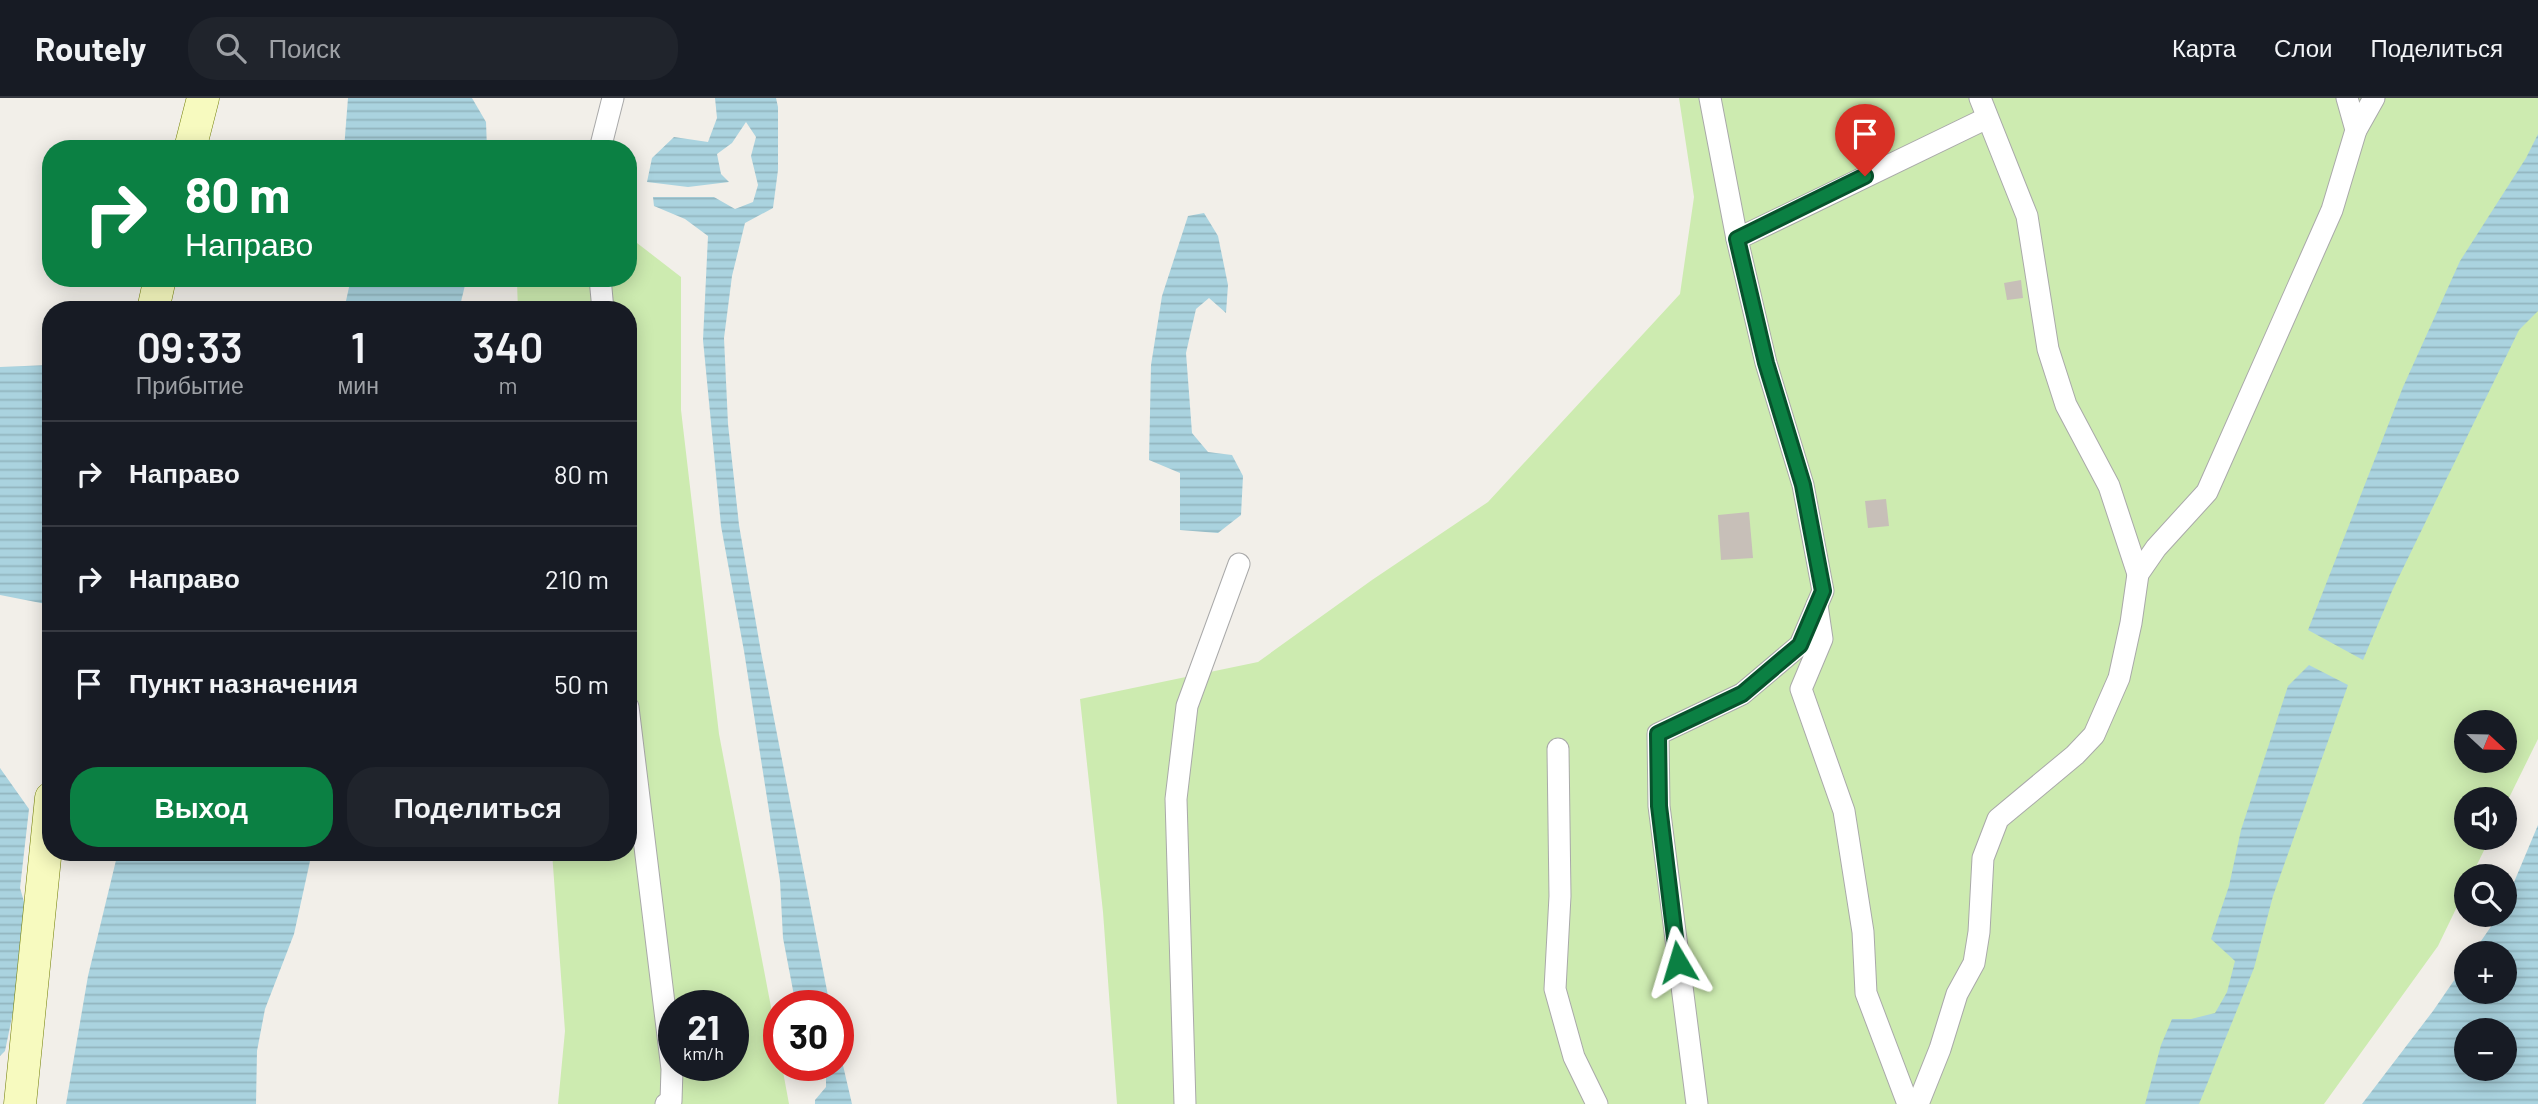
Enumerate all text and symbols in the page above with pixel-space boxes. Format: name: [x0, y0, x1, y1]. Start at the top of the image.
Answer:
search box: [188, 17, 678, 80]
text: Routely: [35, 28, 146, 68]
icon: search: [212, 29, 250, 67]
text: Поиск: [268, 32, 340, 63]
text: Карта: [2172, 33, 2236, 62]
text: Слои: [2274, 33, 2332, 62]
text: Поделиться: [2370, 33, 2503, 62]
pin: [1835, 104, 1895, 176]
icon: arrive: [1846, 115, 1884, 153]
text: 80 m: [185, 164, 290, 223]
icon: right: [70, 168, 161, 259]
text: Направо: [185, 224, 313, 262]
text: 09:33: [137, 321, 242, 371]
text: 1: [351, 321, 366, 371]
text: 340: [473, 321, 543, 371]
text: Прибытие: [136, 371, 244, 399]
text: мин: [337, 371, 379, 399]
text: m: [498, 371, 517, 399]
icon: right: [70, 455, 108, 493]
text: Направо: [129, 457, 240, 488]
text: 80 m: [554, 458, 609, 489]
icon: right: [70, 560, 108, 598]
text: Направо: [129, 562, 240, 593]
text: 210 m: [545, 563, 609, 594]
icon: arrive: [70, 665, 108, 703]
text: Пункт назначения: [129, 667, 358, 698]
text: 50 m: [554, 668, 609, 699]
north arrow: [2454, 710, 2516, 774]
map controls: [2454, 710, 2517, 1081]
button: Выход: [70, 767, 333, 847]
button: Поделиться: [347, 767, 609, 847]
button: sound: [2454, 787, 2517, 850]
button: search: [2454, 864, 2517, 927]
position arrow: [1641, 925, 1715, 999]
button: +: [2454, 941, 2517, 1004]
speed limit sign: 30: [763, 990, 854, 1081]
text: 21: [688, 1005, 719, 1047]
button: −: [2454, 1018, 2517, 1081]
text: km/h: [683, 1042, 724, 1064]

